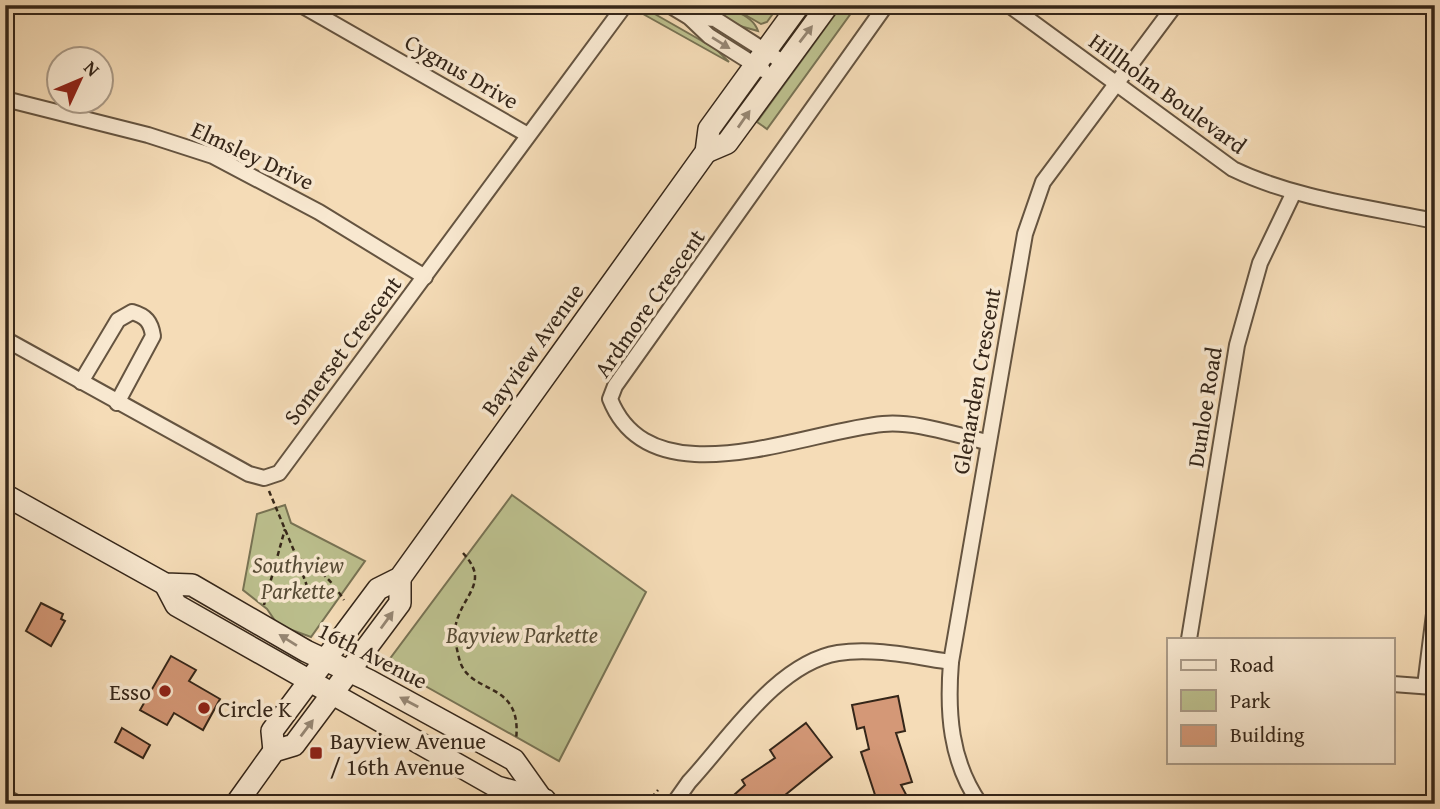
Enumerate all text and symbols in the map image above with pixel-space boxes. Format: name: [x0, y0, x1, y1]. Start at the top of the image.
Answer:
street label: Cygnus Drive: [399, 25, 525, 117]
one-way arrow: [799, 25, 813, 43]
street label: Hillholm Boulevard: [1082, 25, 1254, 162]
one-way arrow: [711, 37, 730, 50]
north arrow: [46, 46, 116, 116]
text: N: [78, 54, 107, 83]
one-way arrow: [737, 110, 751, 128]
street label: Elmsley Drive: [186, 112, 320, 198]
street label: Ardmore Crescent: [585, 222, 713, 384]
street label: Somerset Crescent: [275, 269, 409, 431]
street label: Bayview Avenue: [473, 276, 591, 422]
street label: Glenarden Crescent: [943, 285, 1009, 477]
street label: Dunloe Road: [1178, 344, 1230, 470]
park label: Southview Parkette: [252, 548, 344, 607]
one-way arrow: [380, 611, 394, 629]
street label: 16th Avenue: [313, 613, 433, 697]
park label: Bayview Parkette: [445, 618, 598, 651]
one-way arrow: [279, 633, 298, 646]
legend: [1167, 638, 1394, 764]
text: Road: [1230, 649, 1275, 680]
place label: Esso: [109, 675, 151, 708]
marker: Esso: [157, 683, 173, 699]
text: Park: [1230, 685, 1271, 716]
place label: Circle K: [218, 692, 292, 725]
one-way arrow: [398, 697, 418, 709]
marker: Circle K: [196, 700, 212, 716]
one-way arrow: [299, 719, 313, 737]
text: Building: [1230, 719, 1305, 750]
place label: Bayview Avenue / 16th Avenue: [330, 724, 486, 783]
marker: Bayview Avenue / 16th Avenue: [308, 745, 324, 761]

